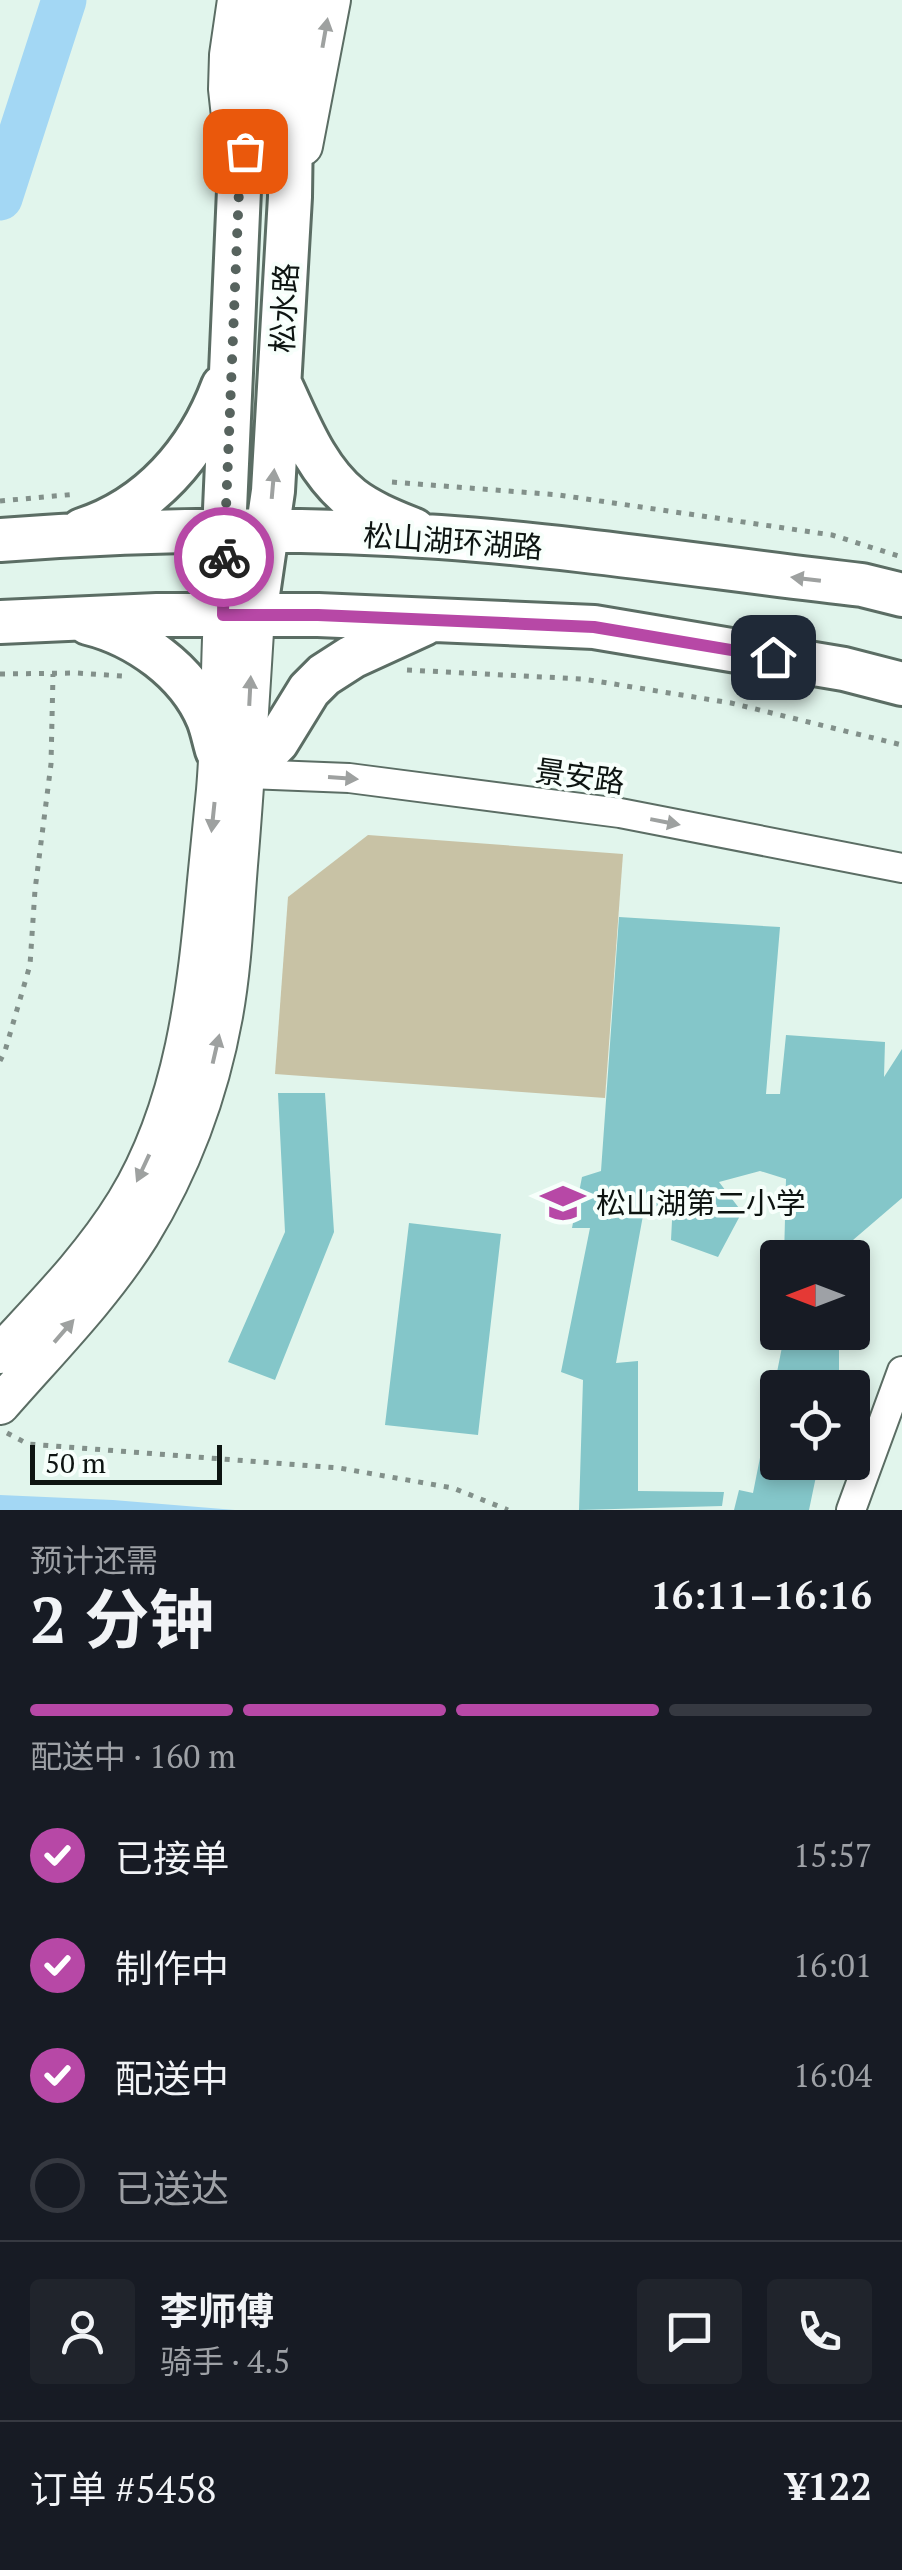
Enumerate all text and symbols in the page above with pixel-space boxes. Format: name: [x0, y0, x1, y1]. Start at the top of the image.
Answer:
one-way arrow: [318, 17, 333, 48]
pin: [203, 109, 288, 194]
icon: bag: [218, 124, 273, 179]
street label: 松水路: [262, 262, 306, 354]
one-way arrow: [265, 467, 281, 499]
courier: [174, 507, 274, 607]
street label: 松山湖环湖路: [362, 515, 544, 567]
icon: bike: [197, 530, 252, 585]
one-way arrow: [790, 571, 822, 587]
pin: [731, 615, 816, 700]
icon: home: [746, 630, 801, 685]
one-way arrow: [243, 674, 259, 706]
street label: 景安路: [533, 750, 627, 802]
one-way arrow: [327, 770, 359, 786]
one-way arrow: [205, 802, 221, 834]
one-way arrow: [649, 815, 681, 830]
one-way arrow: [209, 1033, 224, 1064]
one-way arrow: [134, 1153, 151, 1182]
school or university icon: 松山湖第二小学: [539, 1179, 587, 1227]
place label: 松山湖第二小学: [596, 1183, 806, 1223]
north arrow: [760, 1240, 870, 1350]
map controls: [760, 1240, 870, 1480]
one-way arrow: [53, 1319, 75, 1344]
button: locate: [760, 1370, 870, 1480]
scale bar: [30, 1440, 222, 1484]
text: 50 m: [45, 1444, 106, 1481]
text: 预计还需: [30, 1539, 158, 1581]
text: 16:11–16:16: [650, 1570, 872, 1620]
text: 2 分钟: [30, 1575, 214, 1662]
text: 配送中 · 160 m: [30, 1735, 236, 1777]
icon: check: [30, 1828, 85, 1883]
text: 已接单: [115, 1833, 229, 1883]
text: 15:57: [793, 1834, 872, 1876]
icon: check: [30, 1938, 85, 1993]
text: 制作中: [115, 1943, 229, 1993]
text: 16:01: [793, 1944, 872, 1986]
icon: check: [30, 2048, 85, 2103]
text: 配送中: [115, 2053, 229, 2103]
text: 16:04: [793, 2054, 872, 2096]
text: 已送达: [115, 2163, 229, 2213]
button: person: [30, 2279, 135, 2384]
button: chat: [637, 2279, 742, 2384]
button: phone: [767, 2279, 872, 2384]
text: 李师傅: [160, 2286, 274, 2336]
text: 骑手 · 4.5: [160, 2340, 290, 2382]
text: ¥122: [786, 2461, 872, 2511]
text: 订单 #5458: [30, 2464, 217, 2514]

